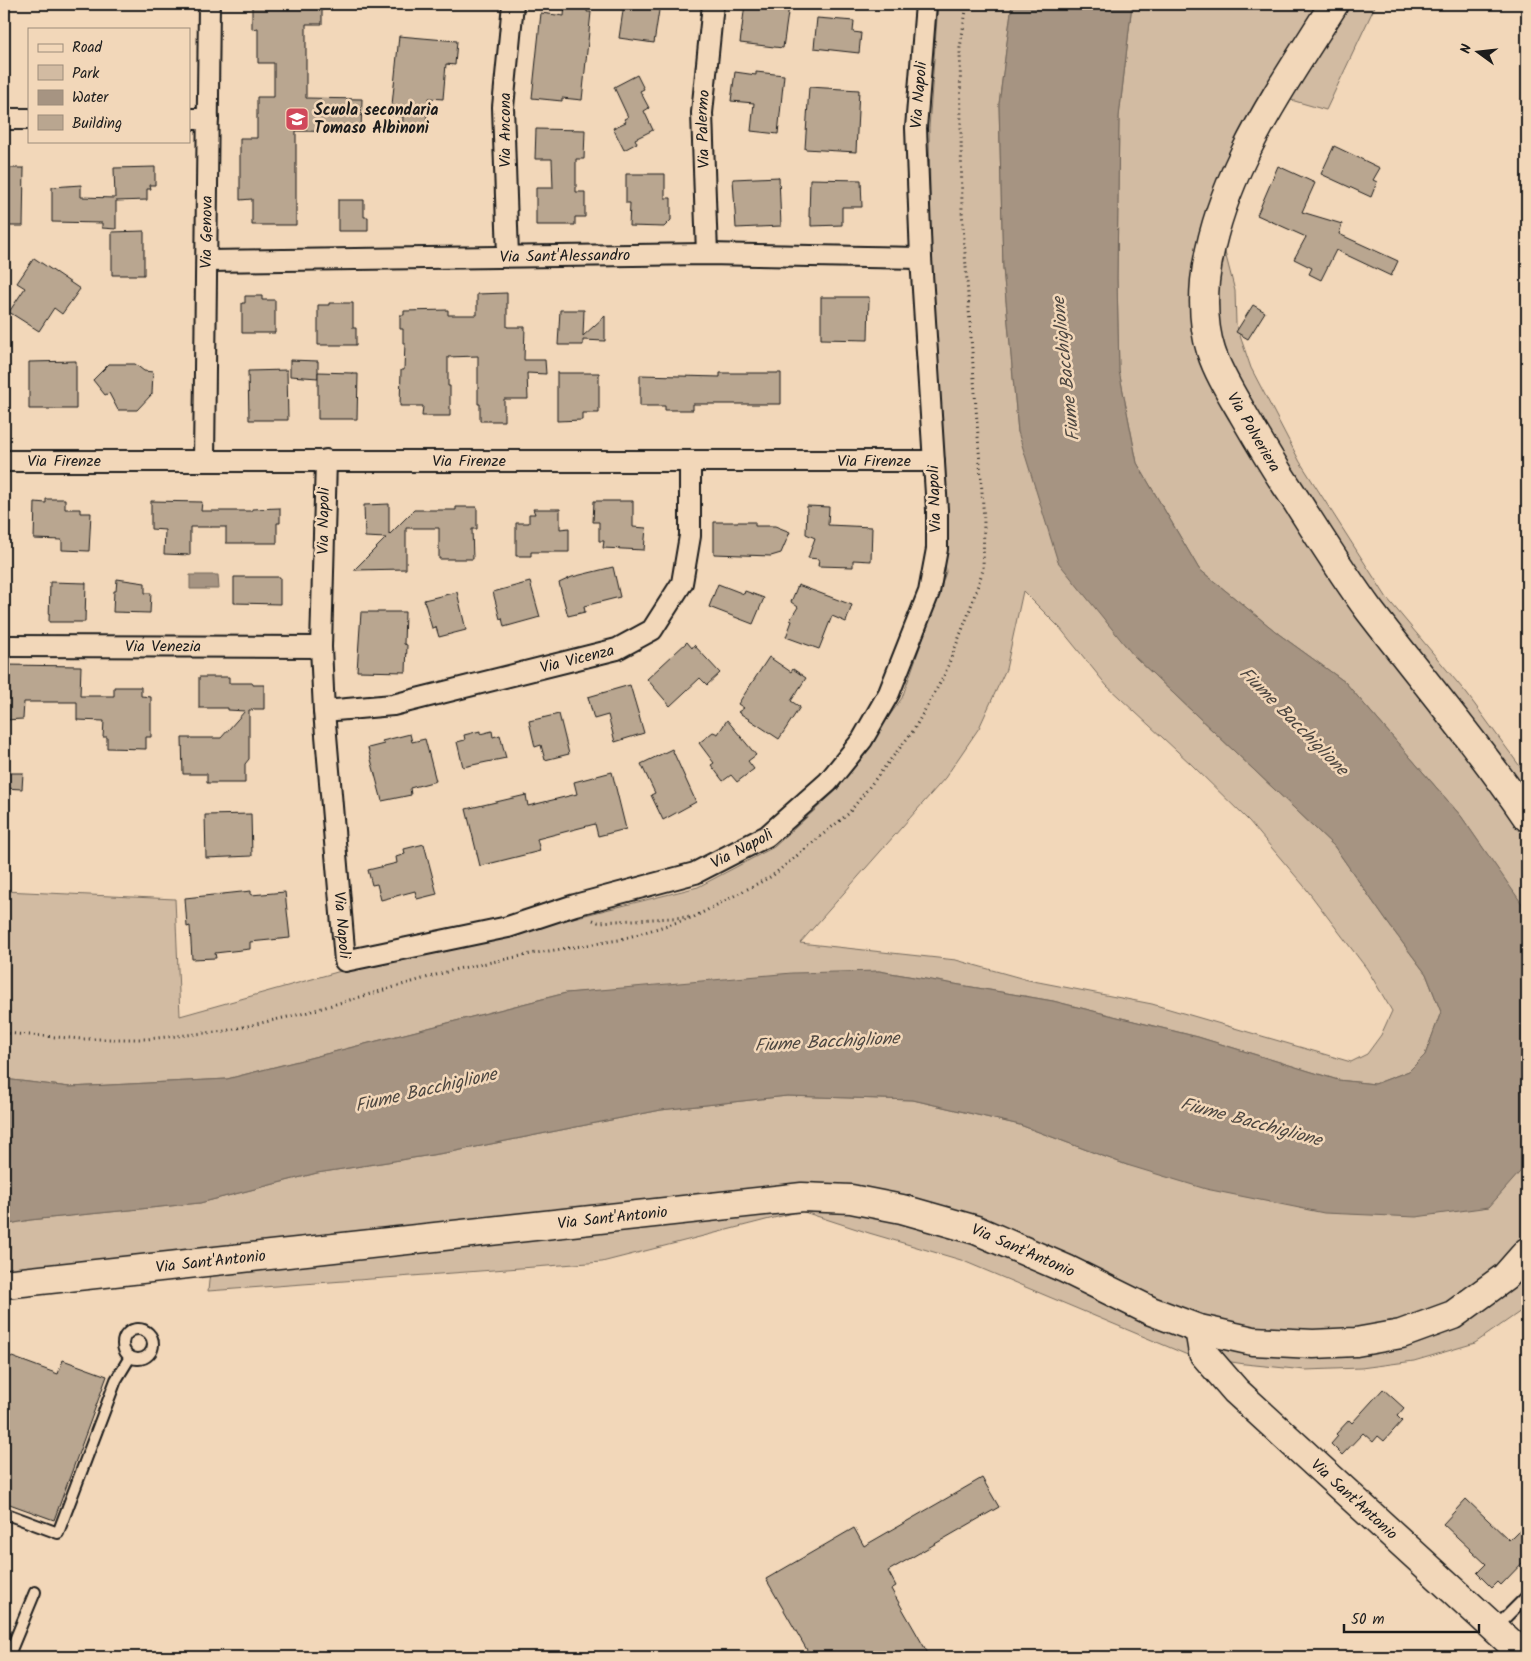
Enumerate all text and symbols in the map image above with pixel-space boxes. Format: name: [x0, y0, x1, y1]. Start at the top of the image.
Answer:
legend: [28, 28, 190, 142]
north arrow: [1454, 28, 1504, 78]
text: Road: [72, 36, 103, 60]
text: N: [1455, 42, 1478, 56]
street label: Via Napoli: [903, 59, 934, 130]
text: Park: [72, 62, 100, 86]
text: Water: [72, 86, 109, 110]
street label: Via Palermo: [689, 88, 717, 169]
street label: Via Ancona: [493, 93, 518, 167]
place label: Scuola secondaria Tomaso Albinoni: [314, 98, 438, 141]
school or university icon: Scuola secondaria Tomaso Albinoni: [284, 106, 310, 132]
text: Building: [72, 112, 122, 136]
street label: Via Genova: [194, 195, 219, 269]
street label: Via Sant'Alessandro: [500, 243, 630, 269]
water label: Fiume Bacchiglione: [1045, 294, 1089, 443]
street label: Via Polveriera: [1220, 387, 1287, 477]
street label: Via Firenze: [27, 449, 101, 474]
street label: Via Firenze: [432, 449, 506, 474]
street label: Via Firenze: [837, 449, 911, 474]
street label: Via Napoli: [921, 464, 949, 533]
street label: Via Napoli: [311, 486, 337, 555]
street label: Via Venezia: [125, 634, 201, 659]
street label: Via Vicenza: [537, 638, 617, 680]
water label: Fiume Bacchiglione: [1231, 660, 1356, 785]
street label: Via Napoli: [706, 822, 780, 875]
street label: Via Napoli: [327, 891, 357, 961]
water label: Fiume Bacchiglione: [754, 1025, 902, 1061]
water label: Fiume Bacchiglione: [352, 1060, 502, 1121]
water label: Fiume Bacchiglione: [1177, 1090, 1327, 1156]
street label: Via Sant'Antonio: [556, 1199, 669, 1236]
street label: Via Sant'Antonio: [967, 1217, 1079, 1284]
street label: Via Sant'Antonio: [154, 1243, 267, 1280]
street label: Via Sant'Antonio: [1305, 1453, 1403, 1546]
scale bar: [1344, 1601, 1478, 1633]
text: 50 m: [1351, 1608, 1385, 1632]

